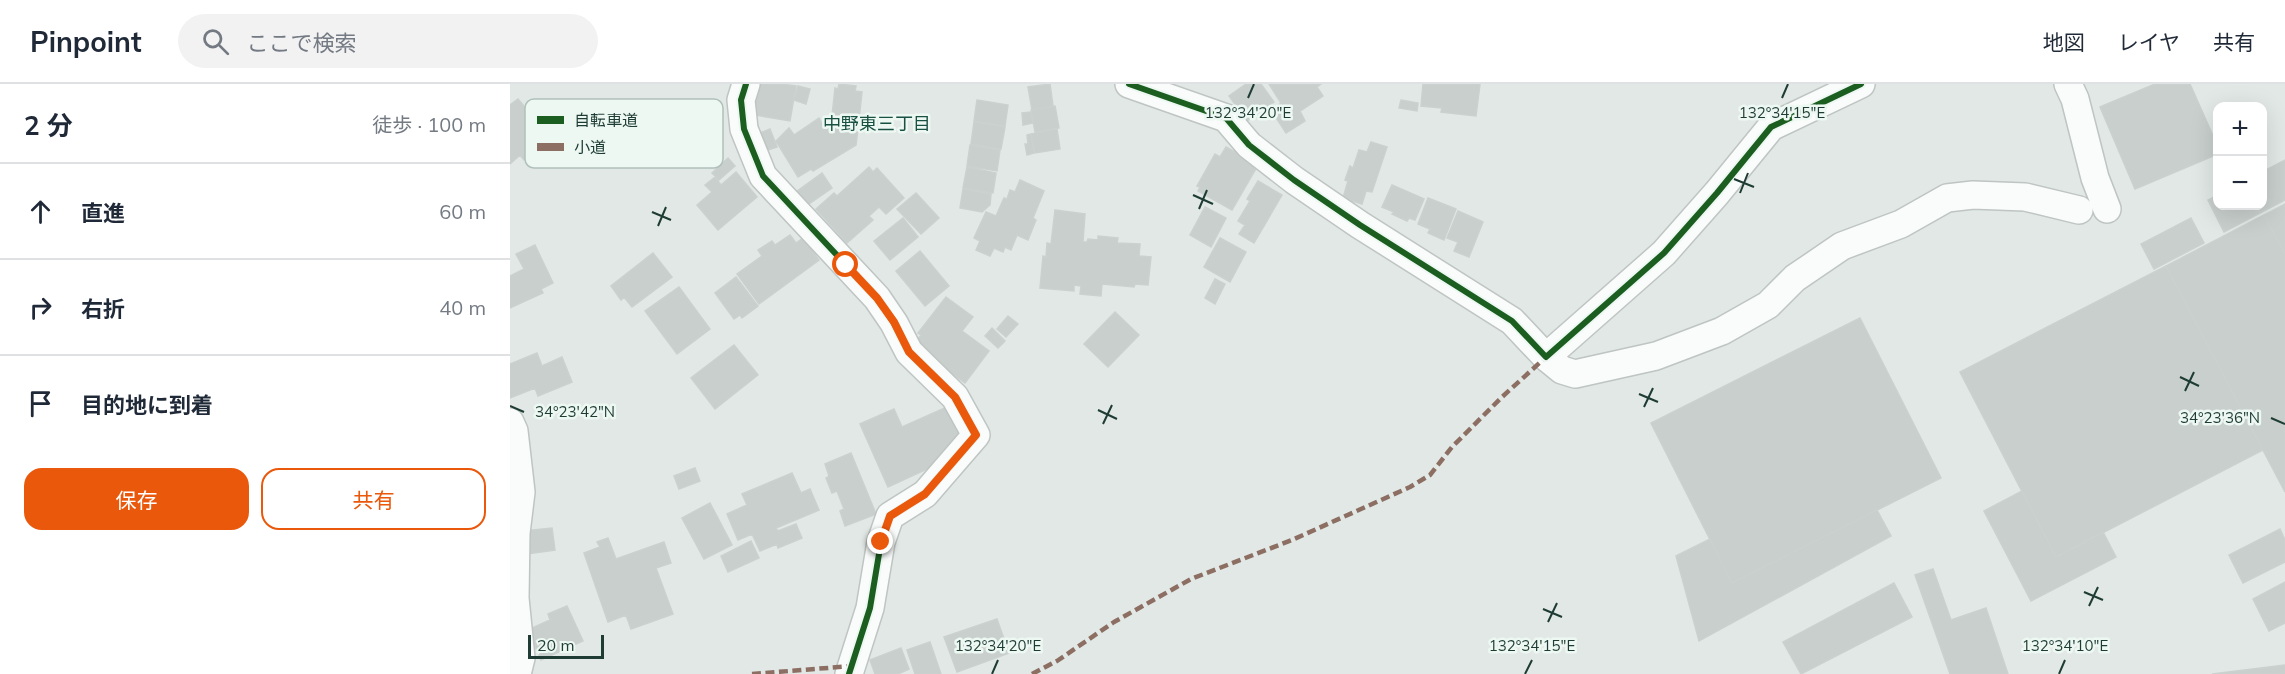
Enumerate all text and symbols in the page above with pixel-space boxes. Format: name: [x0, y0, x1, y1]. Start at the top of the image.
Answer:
search box: [178, 14, 598, 68]
text: Pinpoint: [30, 24, 142, 59]
icon: search: [199, 25, 232, 58]
text: ここで検索: [247, 29, 357, 57]
text: 地図: [2043, 29, 2085, 55]
text: レイヤ: [2118, 29, 2180, 55]
text: 共有: [2213, 29, 2255, 55]
legend: [525, 99, 723, 168]
map controls: [2213, 102, 2267, 210]
button: +: [2213, 102, 2267, 156]
text: 132°34'20"E: [1205, 103, 1291, 122]
text: 132°34'15"E: [1739, 103, 1825, 122]
text: 2 分: [24, 109, 73, 142]
text: 自転車道: [574, 110, 638, 130]
text: 徒歩 · 100 m: [372, 112, 486, 137]
district label: 中野東三丁目: [823, 112, 931, 135]
text: 小道: [574, 137, 606, 157]
button: −: [2213, 156, 2267, 210]
icon: ahead: [24, 195, 57, 228]
text: 直進: [81, 199, 125, 227]
text: 60 m: [439, 199, 486, 224]
route start: [832, 251, 858, 277]
icon: right: [24, 291, 57, 324]
text: 右折: [81, 295, 125, 323]
text: 40 m: [439, 295, 486, 320]
icon: arrive: [24, 387, 57, 420]
text: 目的地に到着: [81, 391, 213, 419]
text: 34°23'42"N: [535, 402, 615, 421]
text: 34°23'36"N: [2180, 408, 2260, 427]
button: 保存: [24, 468, 249, 530]
button: 共有: [261, 468, 486, 530]
route end: [867, 528, 893, 554]
scale bar: [528, 632, 604, 660]
text: 20 m: [537, 635, 574, 655]
text: 132°34'20"E: [955, 636, 1041, 655]
text: 132°34'15"E: [1489, 636, 1575, 655]
text: 132°34'10"E: [2022, 636, 2108, 655]

